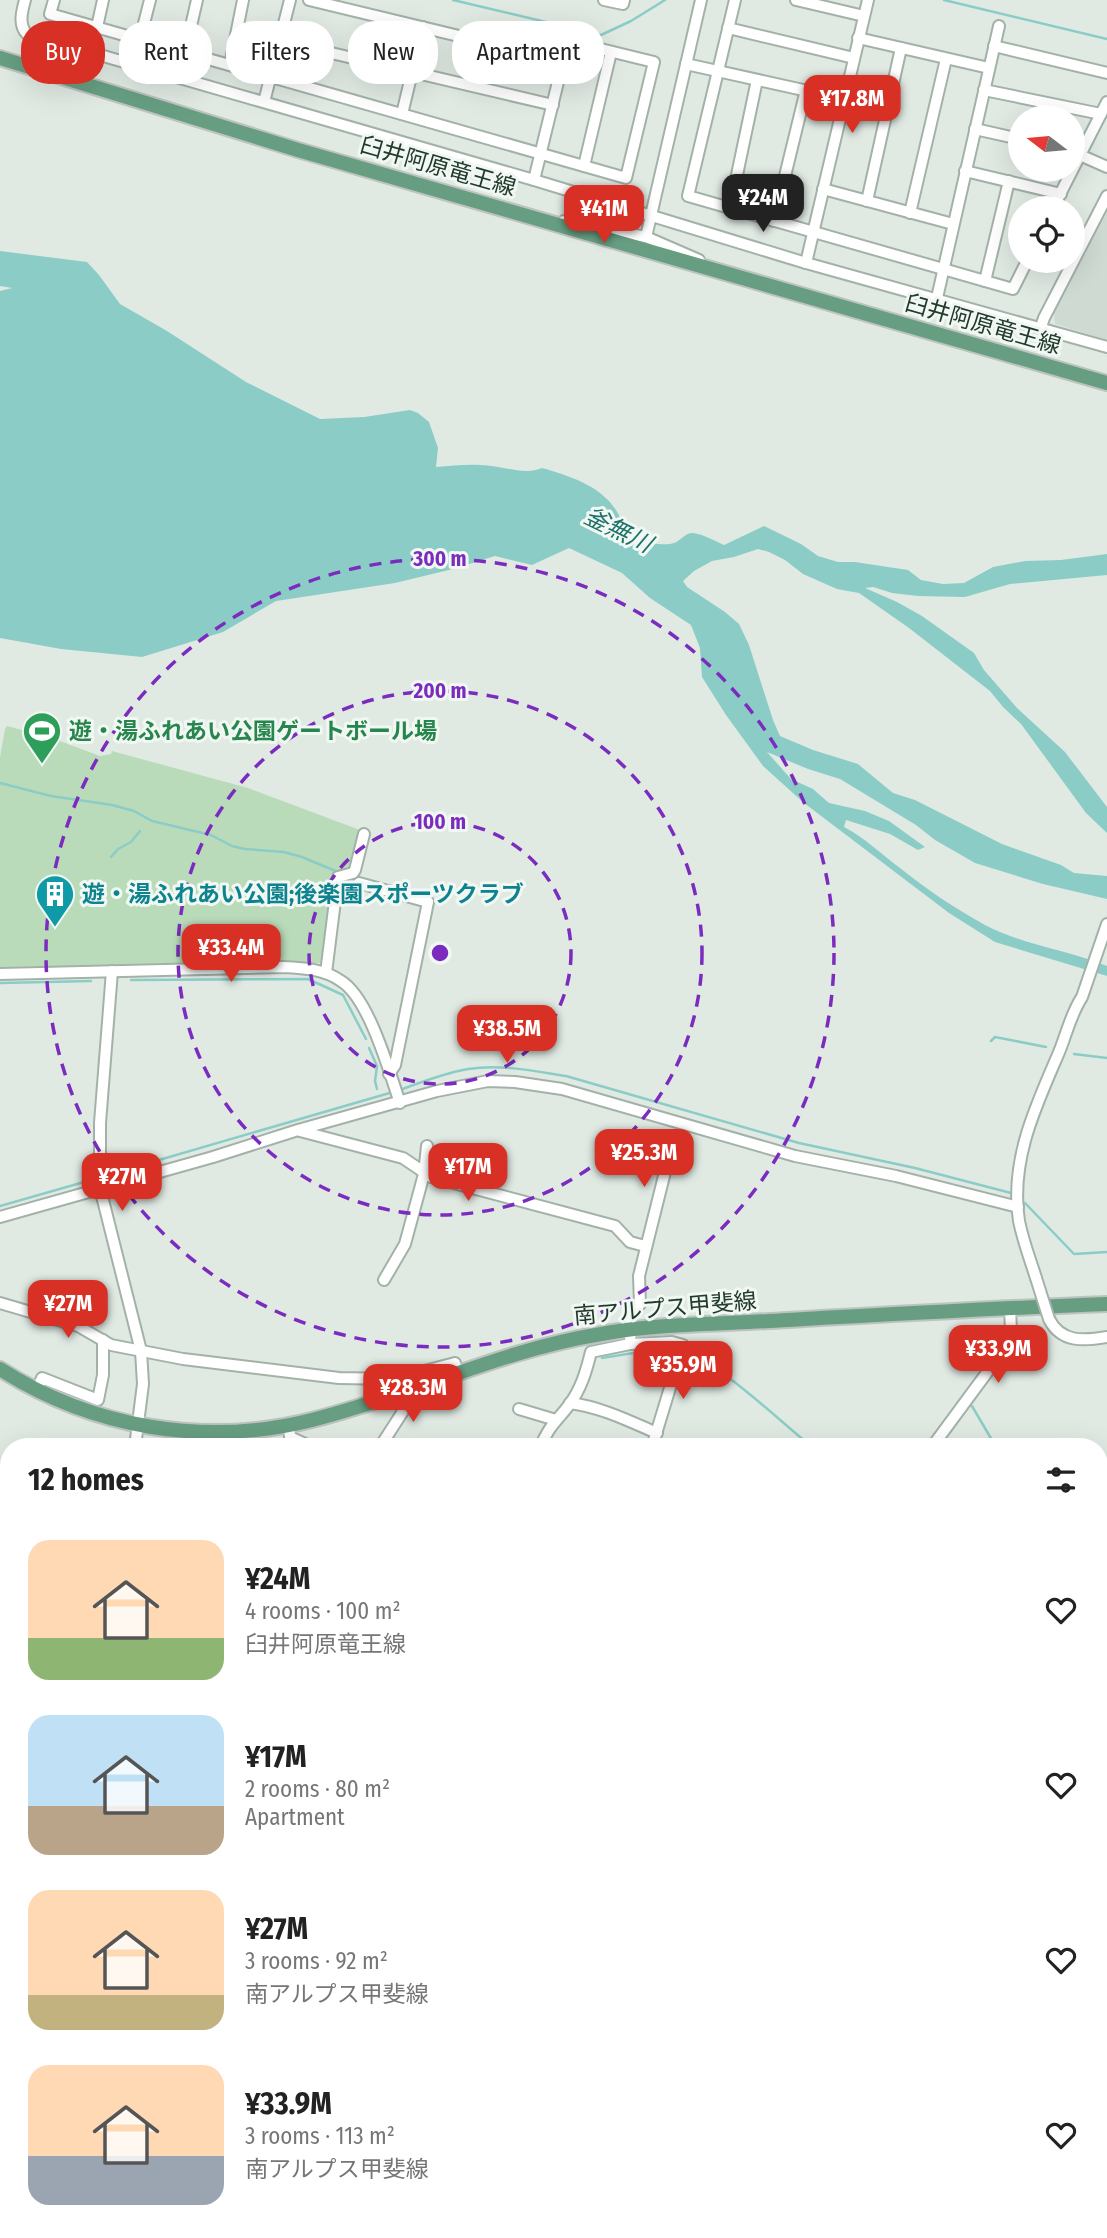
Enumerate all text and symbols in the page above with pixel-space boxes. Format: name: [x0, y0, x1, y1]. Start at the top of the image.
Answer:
chip: Buy: [21, 21, 105, 84]
chip: Rent: [119, 21, 212, 84]
chip: Filters: [226, 21, 334, 84]
chip: New: [348, 21, 438, 84]
chip: Apartment: [452, 21, 604, 84]
pin: ¥17.8M: [795, 76, 909, 135]
text: ¥17.8M: [820, 84, 884, 112]
north arrow: [1008, 105, 1085, 182]
map controls: [1008, 105, 1085, 273]
street label: 臼井阿原竜王線: [357, 130, 519, 202]
pin: ¥24M: [722, 174, 804, 234]
text: ¥24M: [738, 183, 788, 211]
pin: ¥41M: [563, 186, 645, 245]
text: ¥41M: [580, 194, 628, 222]
button: locate: [1008, 196, 1085, 273]
street label: 臼井阿原竜王線: [902, 288, 1064, 360]
water label: 釜無川: [580, 502, 659, 560]
text: 300 m: [412, 546, 467, 572]
text: 200 m: [412, 678, 467, 704]
sports icon: 遊・湯ふれあい公園ゲートボール場: [21, 710, 63, 765]
place label: 遊・湯ふれあい公園ゲートボール場: [69, 717, 437, 745]
text: 100 m: [414, 809, 466, 835]
building icon: 遊・湯ふれあい公園;後楽園スポーツクラブ: [34, 873, 76, 928]
place label: 遊・湯ふれあい公園;後楽園スポーツクラブ: [82, 880, 524, 908]
pin: ¥33.4M: [174, 925, 288, 984]
text: ¥33.4M: [198, 933, 264, 961]
centre of rings: [428, 941, 452, 965]
pin: ¥38.5M: [450, 1006, 564, 1065]
text: ¥38.5M: [473, 1014, 541, 1042]
pin: ¥25.3M: [587, 1130, 701, 1189]
text: ¥25.3M: [611, 1138, 677, 1166]
pin: ¥17M: [427, 1144, 509, 1203]
text: ¥17M: [444, 1152, 492, 1180]
pin: ¥27M: [81, 1154, 163, 1213]
text: ¥27M: [98, 1162, 146, 1190]
pin: ¥27M: [27, 1280, 109, 1340]
street label: 南アルプス甲斐線: [572, 1286, 758, 1330]
text: ¥27M: [44, 1289, 92, 1317]
pin: ¥33.9M: [941, 1326, 1055, 1385]
text: ¥33.9M: [965, 1334, 1031, 1362]
pin: ¥35.9M: [626, 1342, 740, 1401]
text: ¥35.9M: [649, 1350, 717, 1378]
pin: ¥28.3M: [356, 1364, 470, 1424]
text: ¥28.3M: [379, 1373, 447, 1401]
icon: filters: [1042, 1461, 1080, 1499]
text: 12 homes: [28, 1462, 144, 1498]
text: ¥24M: [245, 1561, 310, 1597]
icon: home: [84, 1568, 168, 1652]
icon: heart: [1042, 1591, 1080, 1629]
text: 4 rooms · 100 m²: [245, 1597, 401, 1625]
text: 臼井阿原竜王線: [245, 1630, 406, 1658]
text: ¥17M: [245, 1739, 307, 1775]
icon: home: [84, 1743, 168, 1827]
icon: heart: [1042, 1766, 1080, 1804]
text: 2 rooms · 80 m²: [245, 1775, 390, 1803]
text: Apartment: [245, 1803, 345, 1831]
text: ¥27M: [245, 1911, 308, 1947]
icon: home: [84, 1918, 168, 2002]
icon: heart: [1042, 1941, 1080, 1979]
text: 3 rooms · 92 m²: [245, 1947, 388, 1975]
text: 南アルプス甲斐線: [245, 1980, 429, 2008]
text: ¥33.9M: [245, 2086, 332, 2122]
icon: home: [84, 2093, 168, 2177]
icon: heart: [1042, 2116, 1080, 2154]
text: 3 rooms · 113 m²: [245, 2122, 395, 2150]
text: 南アルプス甲斐線: [245, 2155, 429, 2183]

